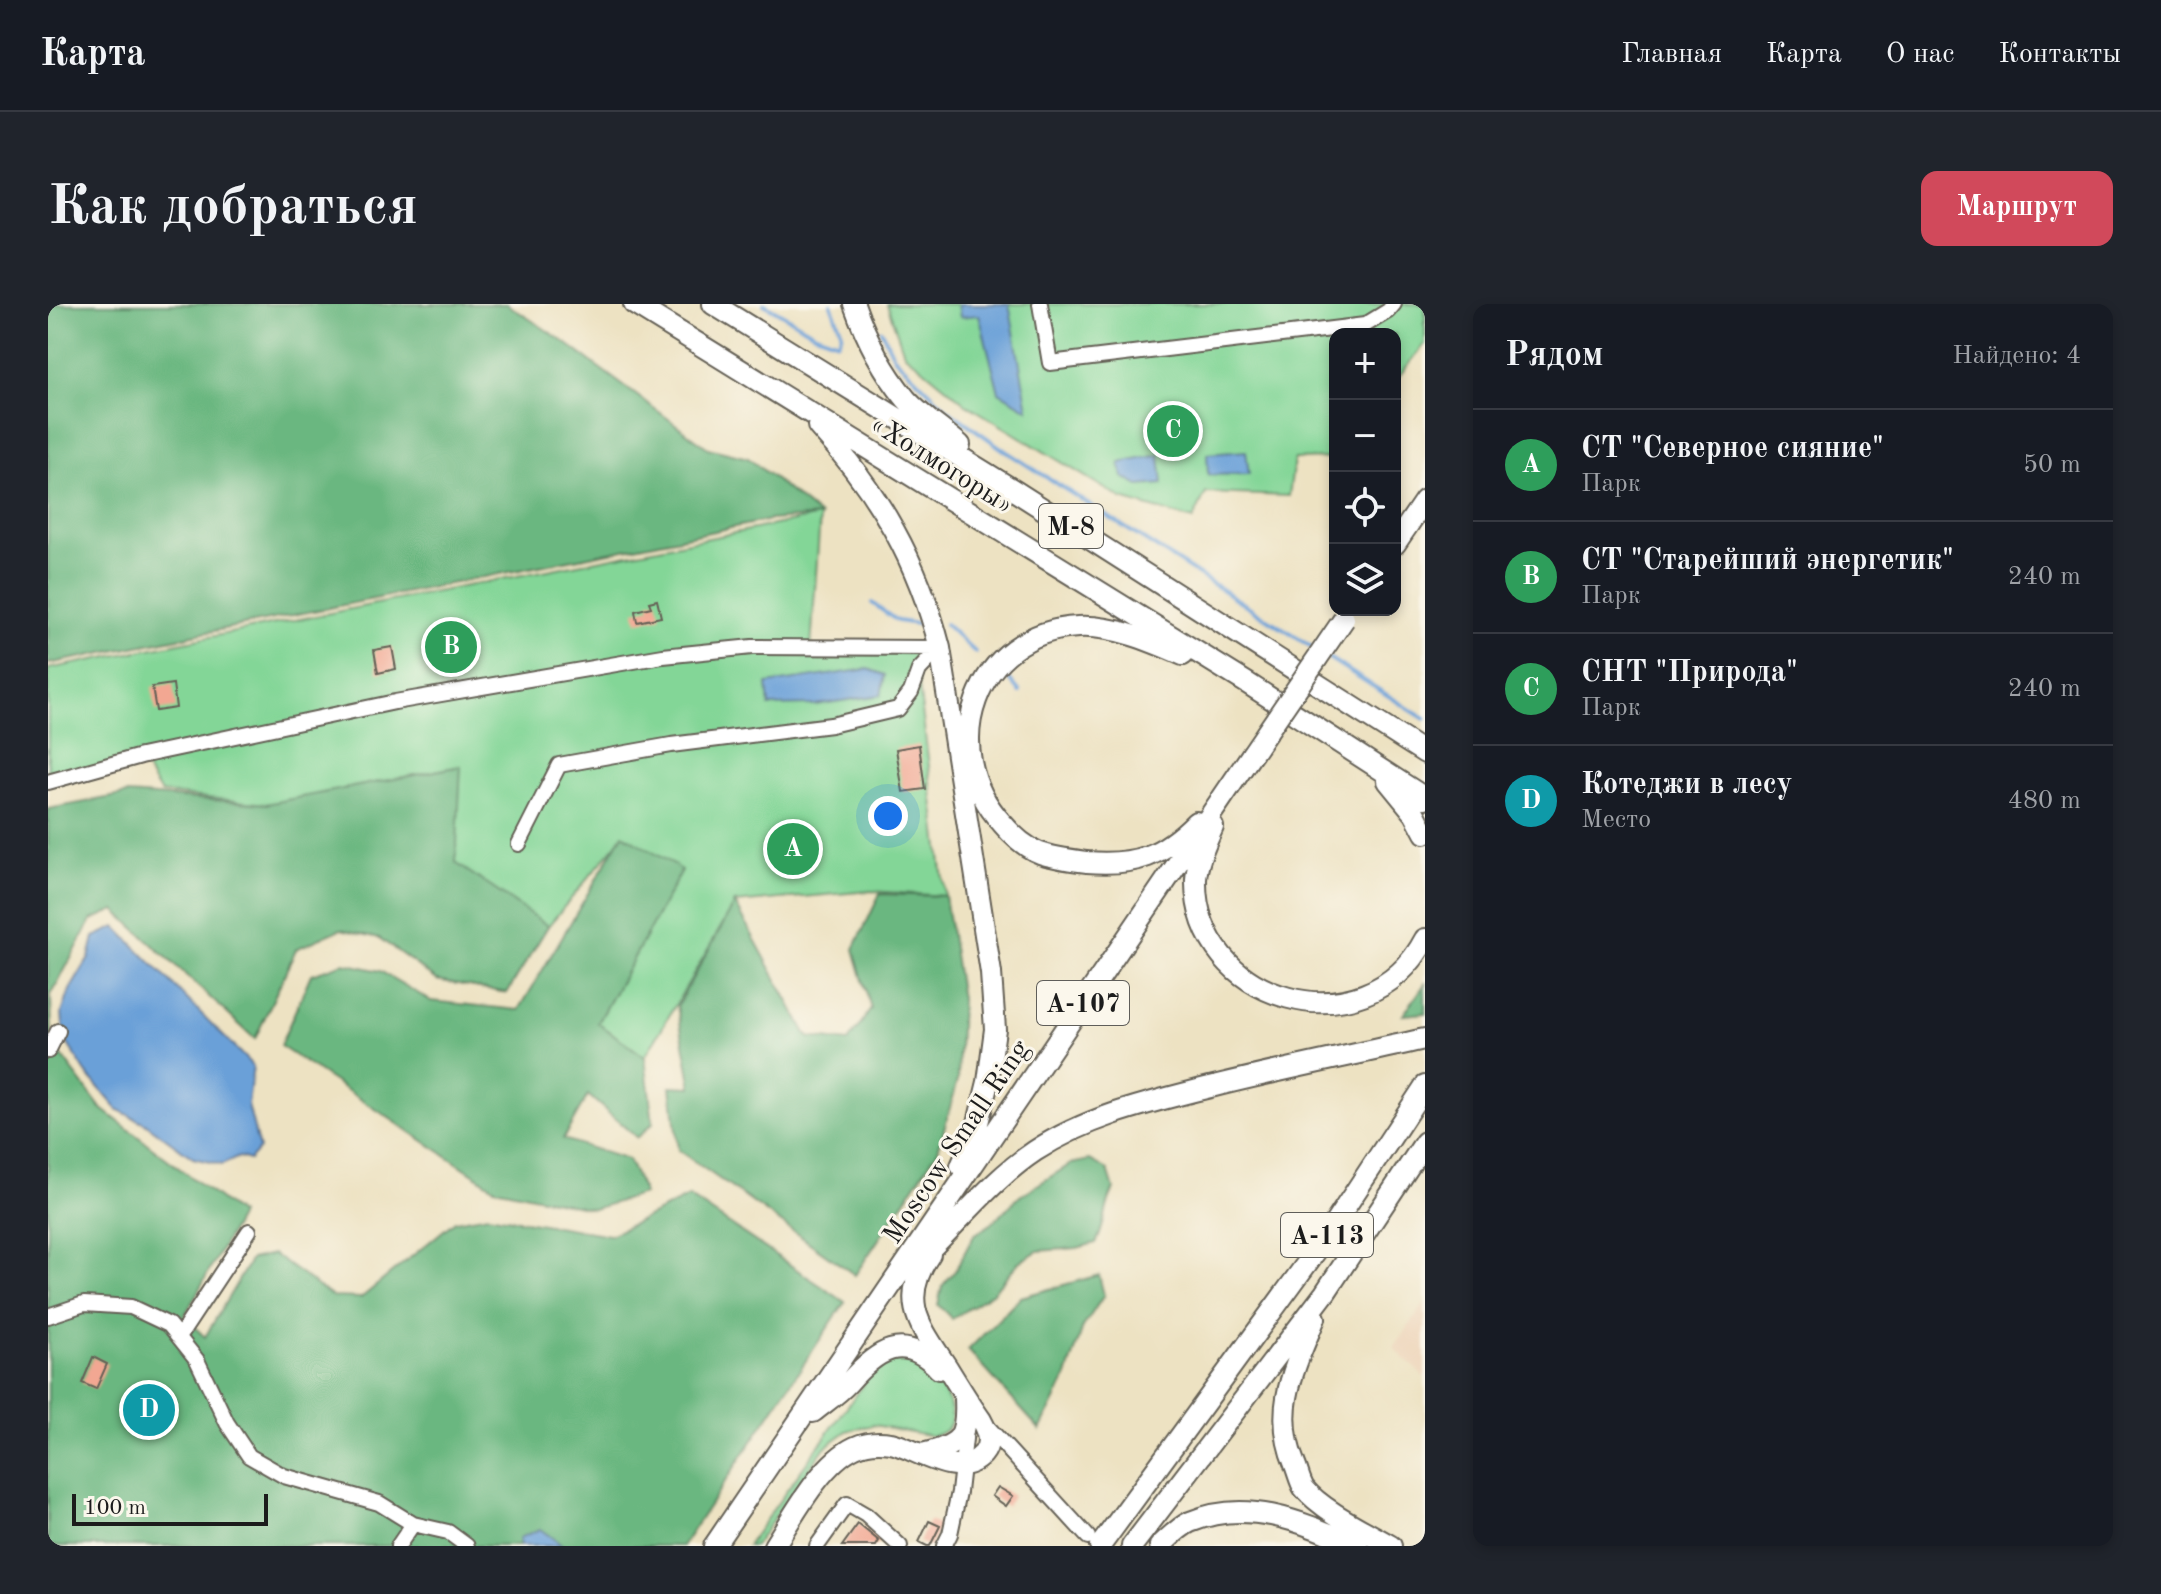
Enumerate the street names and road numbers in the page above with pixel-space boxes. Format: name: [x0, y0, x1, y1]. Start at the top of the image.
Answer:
street label: «Холмогоры»: [865, 411, 1018, 521]
road number: М-8: [1039, 504, 1103, 548]
road number: А-107: [1037, 981, 1129, 1025]
street label: Moscow Small Ring: [879, 1036, 1036, 1250]
road number: А-113: [1281, 1213, 1373, 1257]

